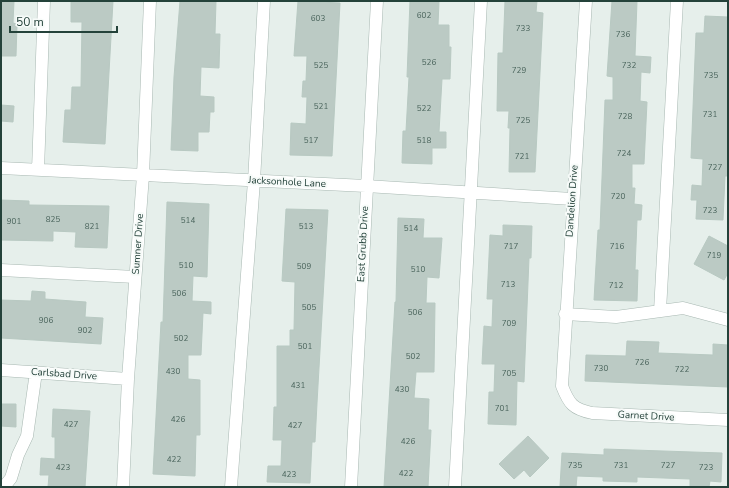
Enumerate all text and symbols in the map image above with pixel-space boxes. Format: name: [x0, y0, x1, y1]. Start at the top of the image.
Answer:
scale bar: [10, 8, 117, 34]
house number: 602: [417, 10, 431, 21]
house number: 603: [311, 13, 325, 24]
text: 50 m: [16, 14, 44, 30]
house number: 733: [516, 23, 530, 34]
house number: 736: [616, 29, 630, 40]
house number: 526: [422, 57, 436, 68]
house number: 525: [314, 60, 328, 71]
house number: 732: [622, 60, 636, 71]
house number: 729: [512, 65, 526, 76]
house number: 735: [704, 70, 718, 81]
house number: 521: [314, 101, 328, 112]
house number: 522: [417, 103, 431, 114]
house number: 731: [703, 109, 717, 120]
house number: 728: [618, 111, 632, 122]
house number: 725: [516, 115, 530, 126]
house number: 517: [304, 135, 318, 146]
house number: 518: [417, 135, 431, 146]
house number: 724: [617, 148, 631, 159]
house number: 721: [515, 151, 529, 162]
house number: 727: [708, 162, 722, 173]
street label: Dandelion Drive: [562, 164, 582, 238]
street label: Jacksonhole Lane: [247, 173, 326, 191]
house number: 720: [611, 191, 625, 202]
house number: 723: [703, 205, 717, 216]
street label: East Grubb Drive: [354, 206, 372, 282]
street label: Sumner Drive: [129, 213, 147, 275]
house number: 825: [46, 214, 60, 225]
house number: 514: [181, 215, 195, 226]
house number: 901: [7, 216, 21, 227]
house number: 821: [85, 221, 99, 232]
house number: 513: [299, 221, 313, 232]
house number: 514: [404, 223, 418, 234]
house number: 717: [504, 241, 518, 252]
house number: 716: [610, 241, 624, 252]
house number: 719: [707, 250, 721, 261]
house number: 510: [179, 260, 193, 271]
house number: 509: [297, 261, 311, 272]
house number: 510: [411, 264, 425, 275]
house number: 713: [501, 279, 515, 290]
house number: 712: [609, 280, 623, 291]
house number: 506: [172, 288, 186, 299]
house number: 505: [302, 302, 316, 313]
house number: 506: [408, 307, 422, 318]
house number: 906: [39, 315, 53, 326]
house number: 709: [502, 318, 516, 329]
house number: 902: [78, 325, 92, 336]
house number: 502: [174, 333, 188, 344]
house number: 501: [298, 341, 312, 352]
house number: 502: [406, 351, 420, 362]
house number: 726: [635, 357, 649, 368]
house number: 730: [594, 363, 608, 374]
house number: 722: [675, 364, 689, 375]
street label: Carlsbad Drive: [30, 365, 98, 383]
house number: 430: [166, 366, 180, 377]
house number: 705: [502, 368, 516, 379]
house number: 431: [291, 380, 305, 391]
house number: 430: [395, 384, 409, 395]
house number: 701: [495, 403, 509, 414]
street label: Garnet Drive: [617, 408, 675, 424]
house number: 426: [171, 414, 185, 425]
house number: 427: [64, 419, 78, 430]
house number: 427: [288, 420, 302, 431]
house number: 426: [401, 436, 415, 447]
house number: 422: [167, 454, 181, 465]
house number: 735: [568, 460, 582, 471]
house number: 731: [614, 460, 628, 471]
house number: 727: [661, 460, 675, 471]
house number: 423: [56, 462, 70, 473]
house number: 723: [699, 462, 713, 473]
house number: 422: [399, 468, 413, 479]
house number: 423: [282, 469, 296, 480]

